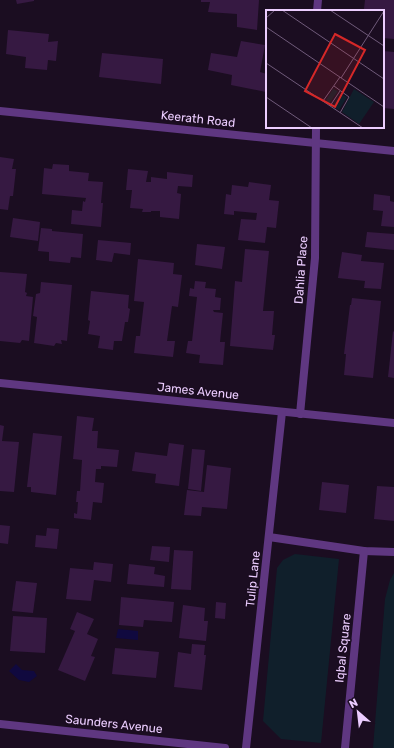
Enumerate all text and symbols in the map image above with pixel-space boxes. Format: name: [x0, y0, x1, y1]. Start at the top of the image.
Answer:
inset map: [266, 10, 384, 128]
street label: Keerath Road: [160, 108, 236, 130]
street label: Dahlia Place: [292, 235, 310, 304]
street label: James Avenue: [156, 380, 240, 402]
street label: Tulip Lane: [243, 550, 263, 608]
street label: Iqbal Square: [332, 612, 354, 683]
north arrow: [338, 692, 378, 732]
text: N: [347, 696, 360, 711]
street label: Saunders Avenue: [65, 712, 164, 736]

